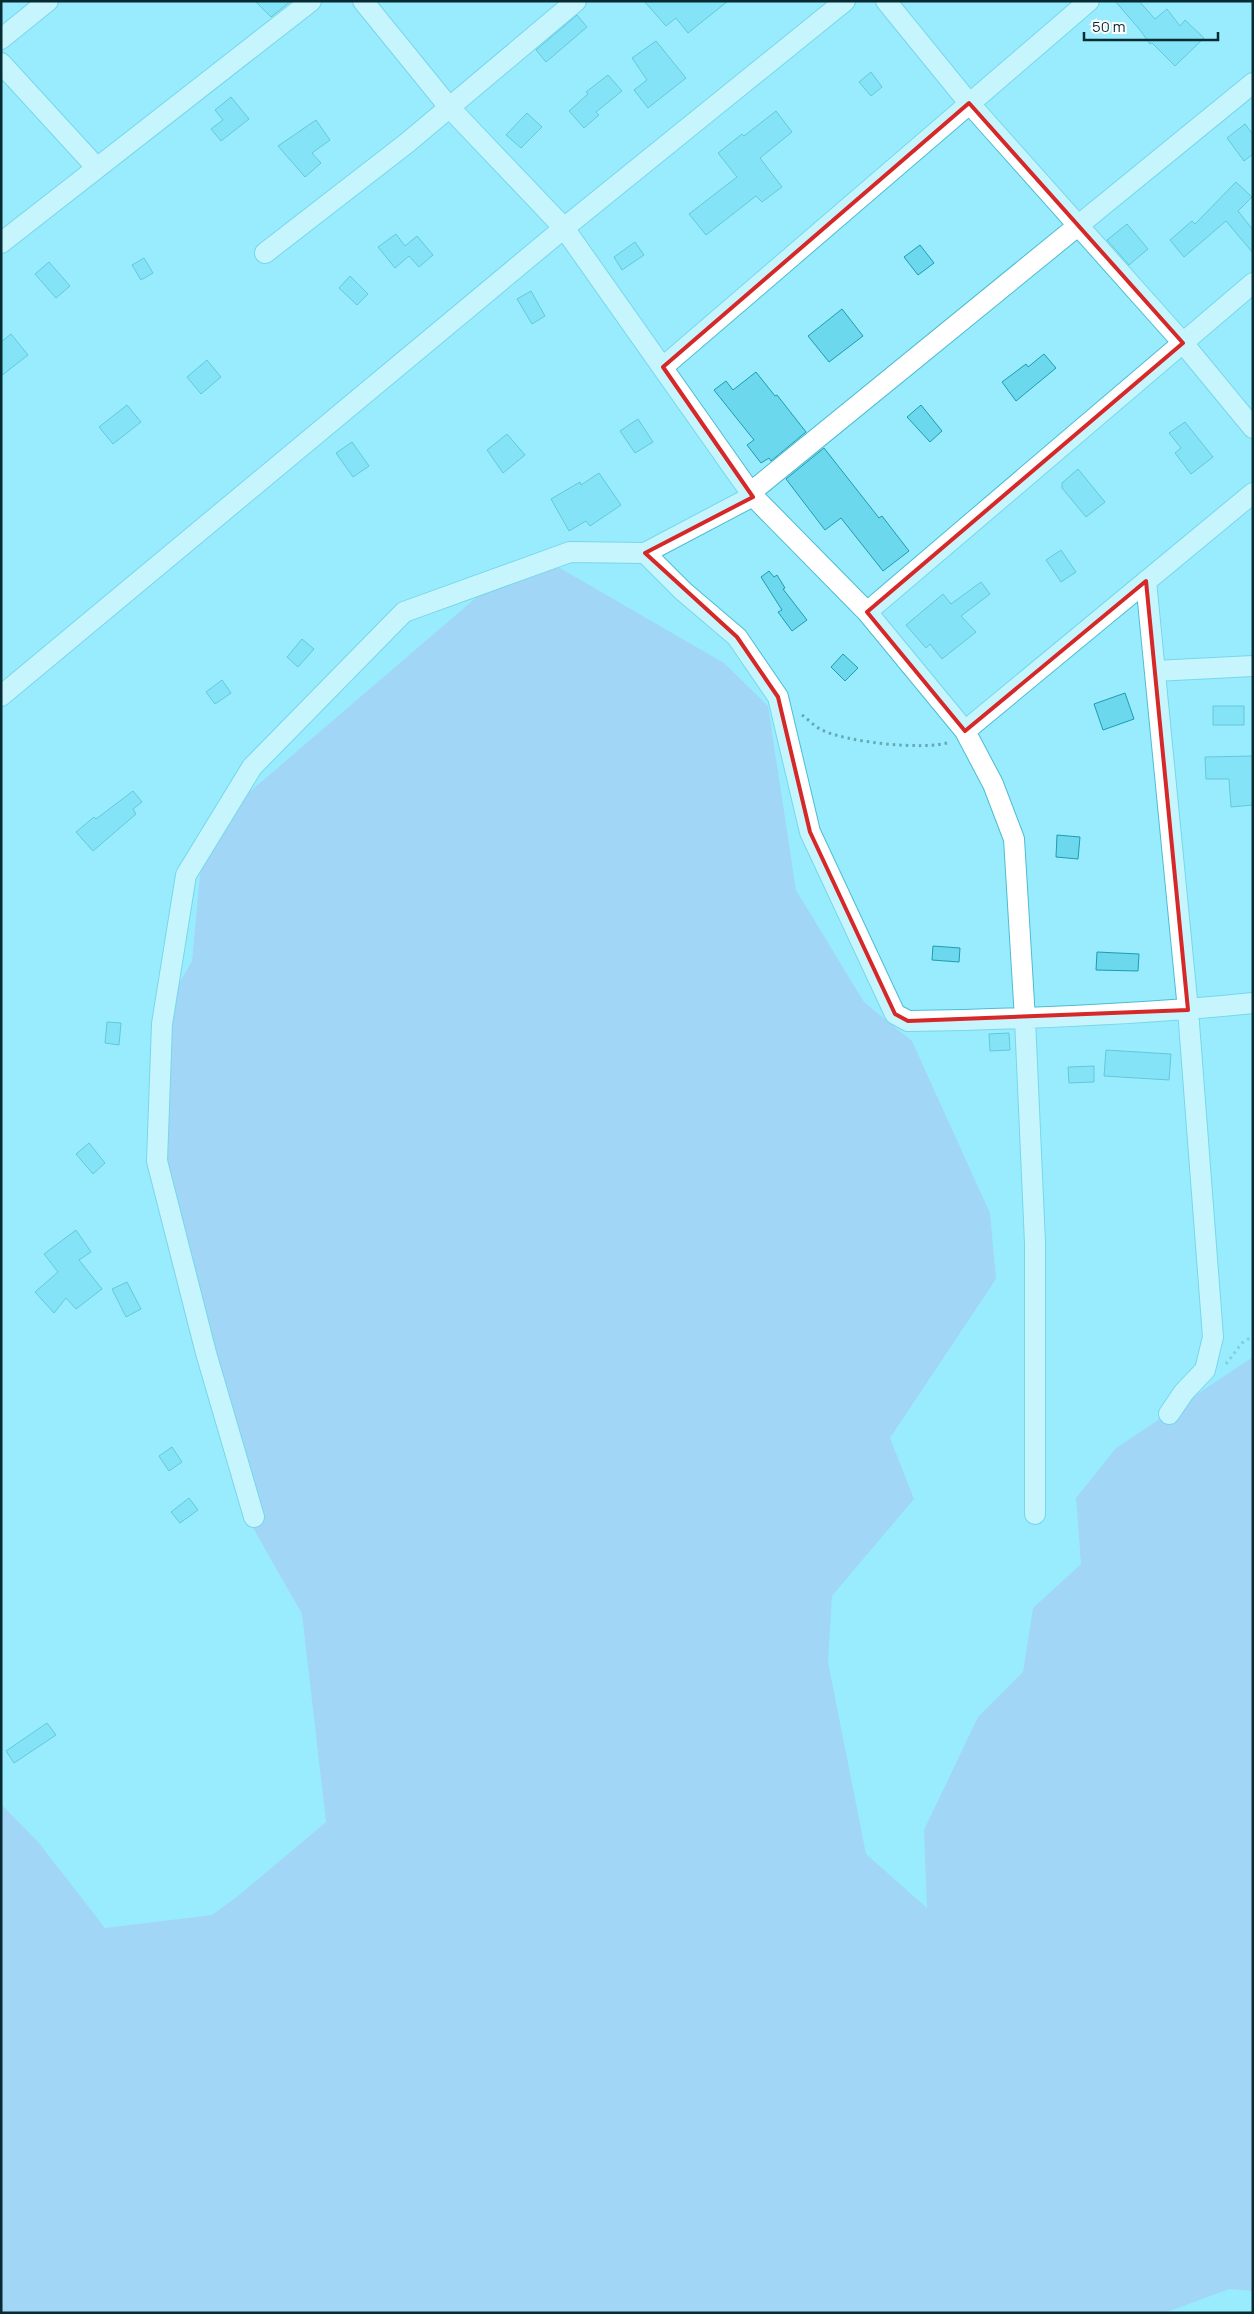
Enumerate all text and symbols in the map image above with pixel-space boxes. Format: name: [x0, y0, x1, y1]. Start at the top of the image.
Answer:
scale bar: [1084, 10, 1218, 42]
text: 50 m: [1092, 16, 1126, 37]

